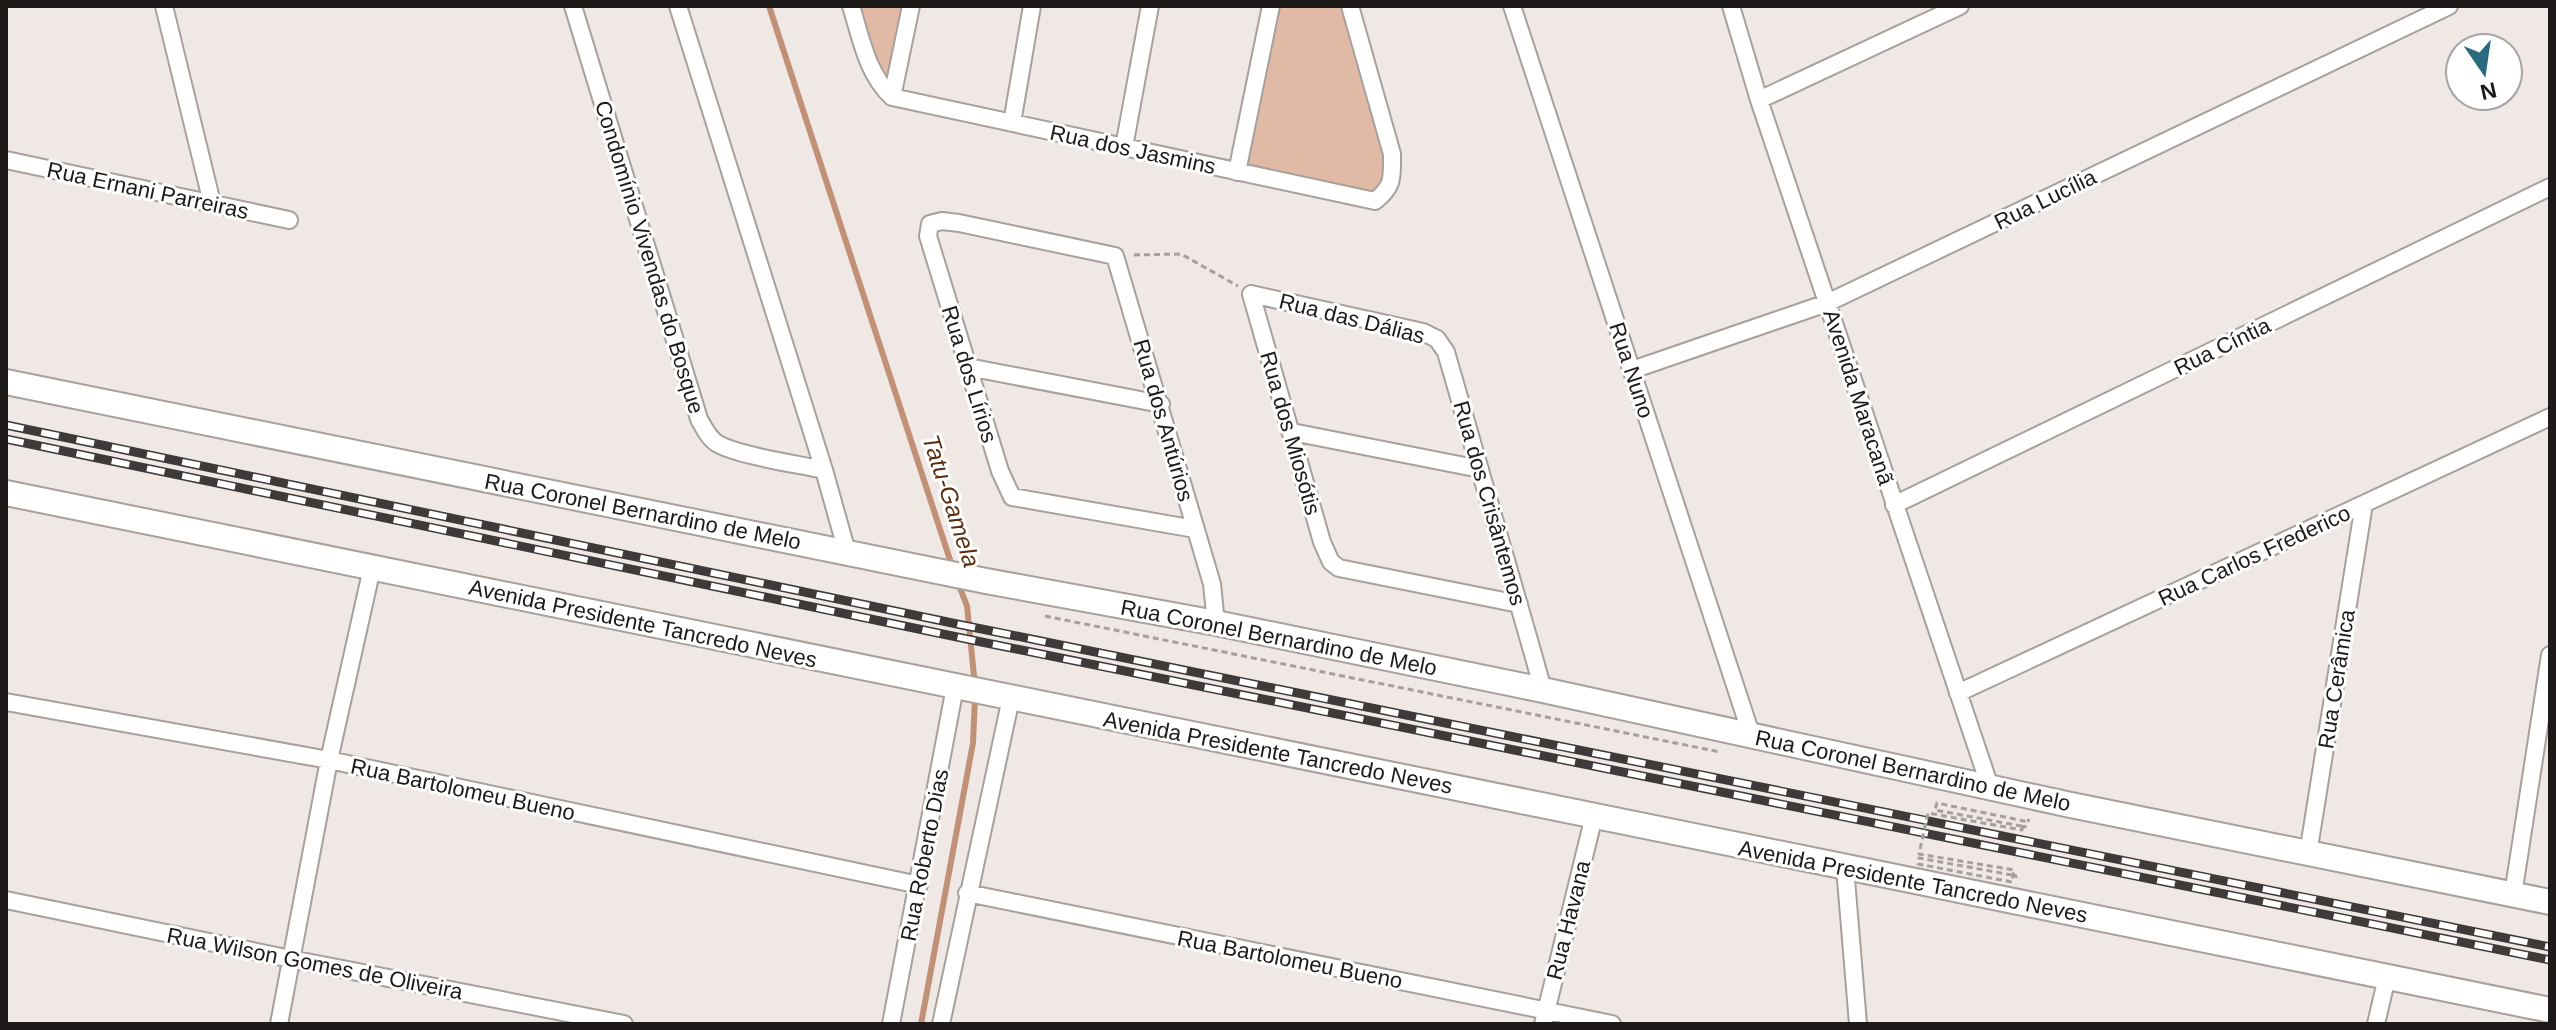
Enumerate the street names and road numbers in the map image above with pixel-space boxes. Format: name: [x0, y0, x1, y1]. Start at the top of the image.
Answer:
street label: Condomínio Vivendas do Bosque: [590, 98, 709, 417]
street label: Rua dos Jasmins: [1048, 120, 1218, 179]
street label: Rua Ernani Parreiras: [45, 157, 251, 224]
street label: Rua Lucília: [1990, 164, 2101, 235]
street label: Rua das Dálias: [1276, 288, 1427, 349]
street label: Rua dos Lírios: [937, 303, 1002, 446]
street label: Avenida Maracanã: [1818, 306, 1899, 489]
street label: Rua Cíntia: [2170, 312, 2275, 380]
street label: Rua Nuno: [1604, 319, 1659, 421]
street label: Rua dos Antúrios: [1128, 336, 1199, 504]
street label: Rua dos Miosótis: [1255, 349, 1326, 518]
street label: Rua dos Crisântemos: [1448, 398, 1531, 608]
street label: Rua Coronel Bernardino de Melo: [483, 469, 803, 554]
street label: Rua Carlos Frederico: [2154, 500, 2354, 611]
street label: Avenida Presidente Tancredo Neves: [467, 574, 819, 673]
street label: Rua Coronel Bernardino de Melo: [1119, 595, 1439, 680]
street label: Rua Cerâmica: [2313, 607, 2360, 750]
street label: Avenida Presidente Tancredo Neves: [1101, 706, 1455, 799]
street label: Rua Coronel Bernardino de Melo: [1753, 725, 2073, 816]
street label: Rua Bartolomeu Bueno: [348, 753, 577, 825]
street label: Rua Roberto Dias: [896, 767, 953, 943]
street label: Avenida Presidente Tancredo Neves: [1736, 835, 2090, 928]
street label: Rua Havana: [1542, 857, 1596, 982]
street label: Rua Wilson Gomes de Oliveira: [165, 923, 466, 1005]
street label: Rua Bartolomeu Bueno: [1175, 925, 1405, 994]

